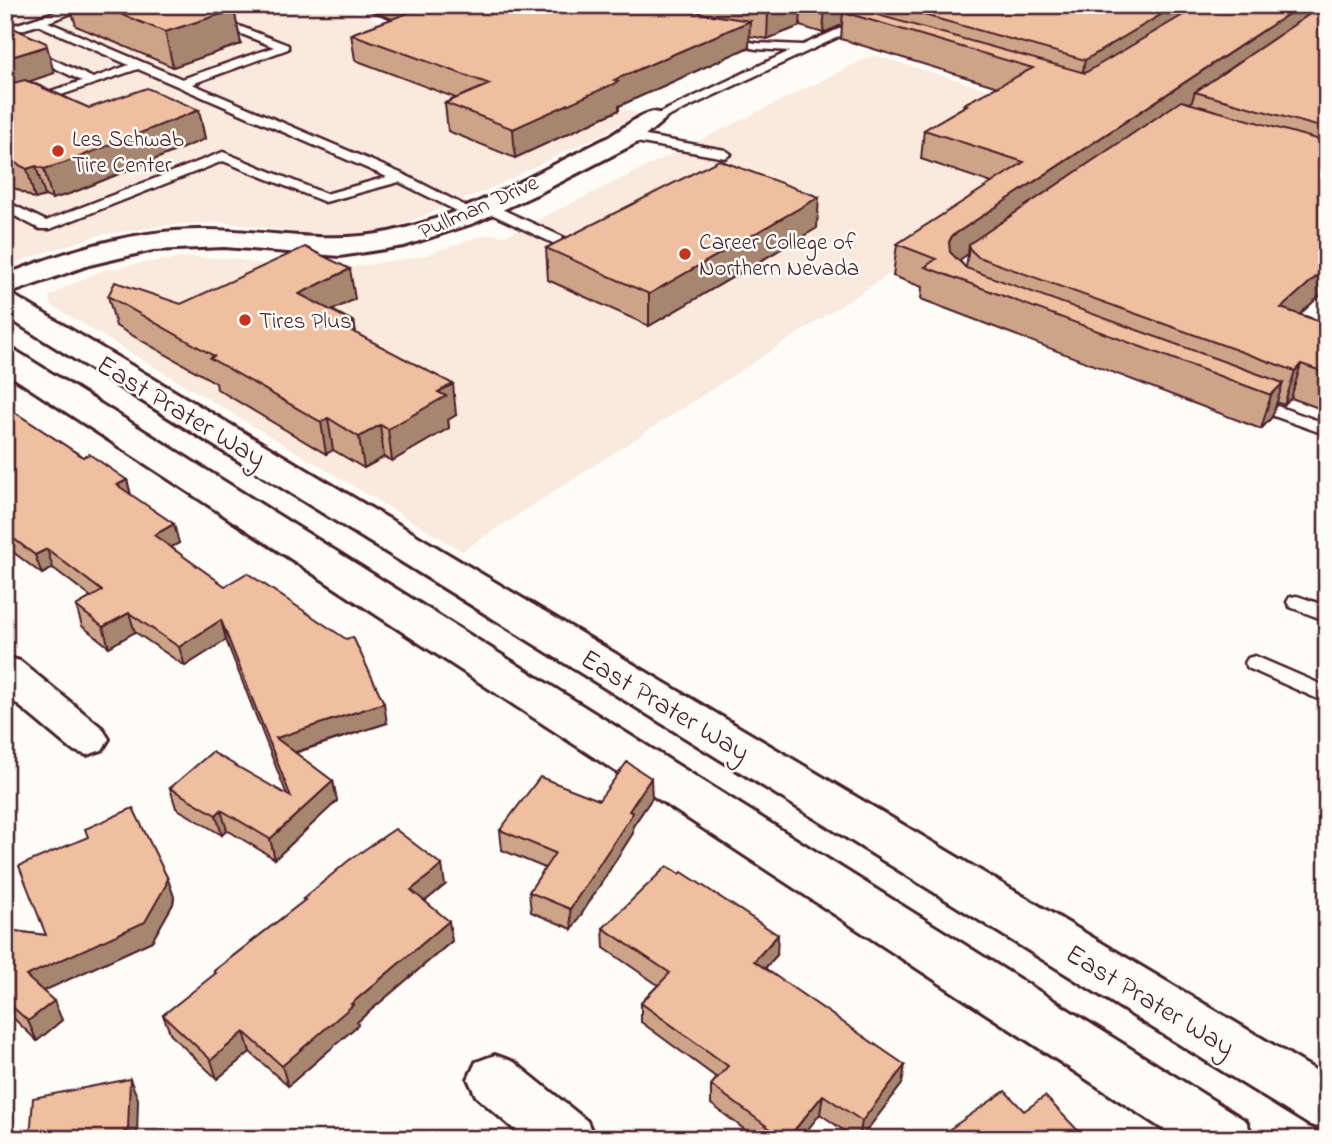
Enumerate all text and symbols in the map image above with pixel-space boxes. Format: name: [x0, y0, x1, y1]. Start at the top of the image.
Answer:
place label: Les Schwab Tire Center: [72, 124, 184, 183]
marker: Les Schwab Tire Center: [50, 143, 66, 159]
street label: Pullman Drive: [414, 167, 545, 249]
place label: Career College of Northern Nevada: [699, 227, 859, 286]
marker: Career College of Northern Nevada: [677, 246, 693, 262]
place label: Tires Plus: [259, 306, 352, 339]
marker: Tires Plus: [237, 312, 253, 328]
street label: East Prater Way: [88, 346, 273, 480]
street label: East Prater Way: [572, 640, 757, 774]
street label: East Prater Way: [1057, 935, 1242, 1069]

